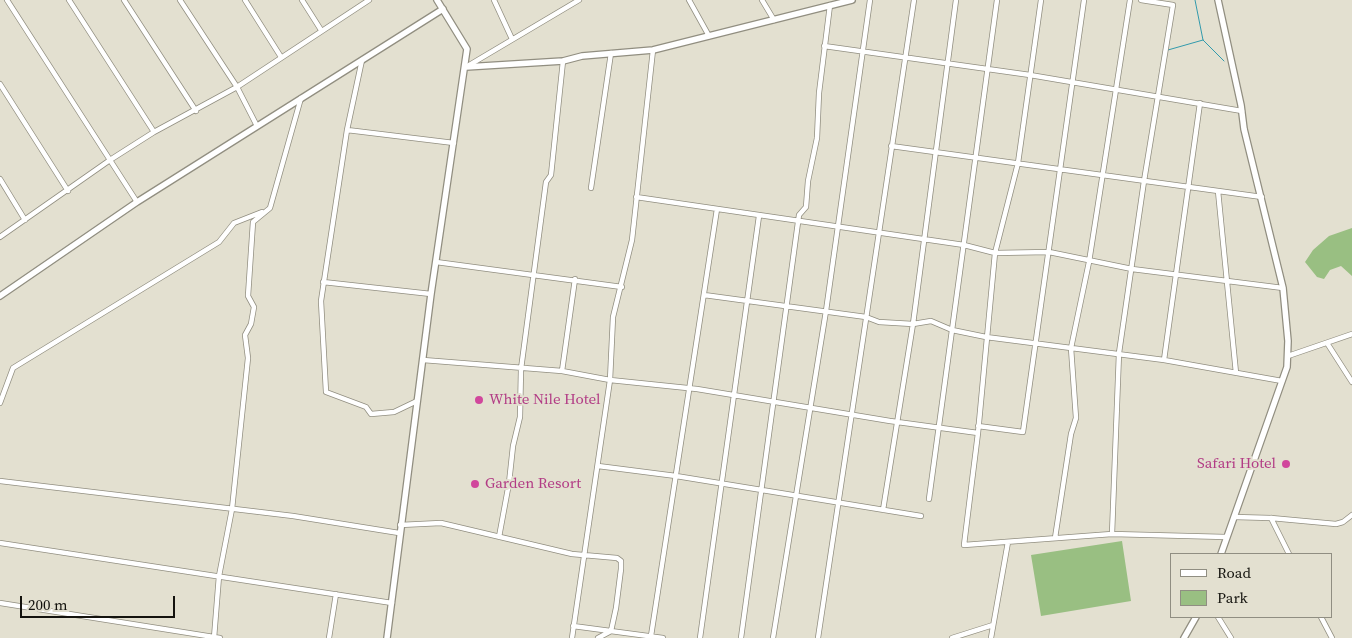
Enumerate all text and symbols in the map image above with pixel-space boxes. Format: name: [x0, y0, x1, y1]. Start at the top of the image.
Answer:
place label: White Nile Hotel: [489, 391, 600, 409]
marker: White Nile Hotel: [473, 394, 485, 406]
place label: Safari Hotel: [1197, 455, 1276, 473]
marker: Safari Hotel: [1280, 458, 1292, 470]
place label: Garden Resort: [485, 475, 581, 493]
marker: Garden Resort: [469, 478, 481, 490]
legend: [1170, 553, 1332, 618]
text: Road: [1217, 562, 1251, 583]
scale bar: [22, 586, 178, 618]
text: Park: [1217, 587, 1248, 608]
text: 200 m: [28, 594, 68, 615]

